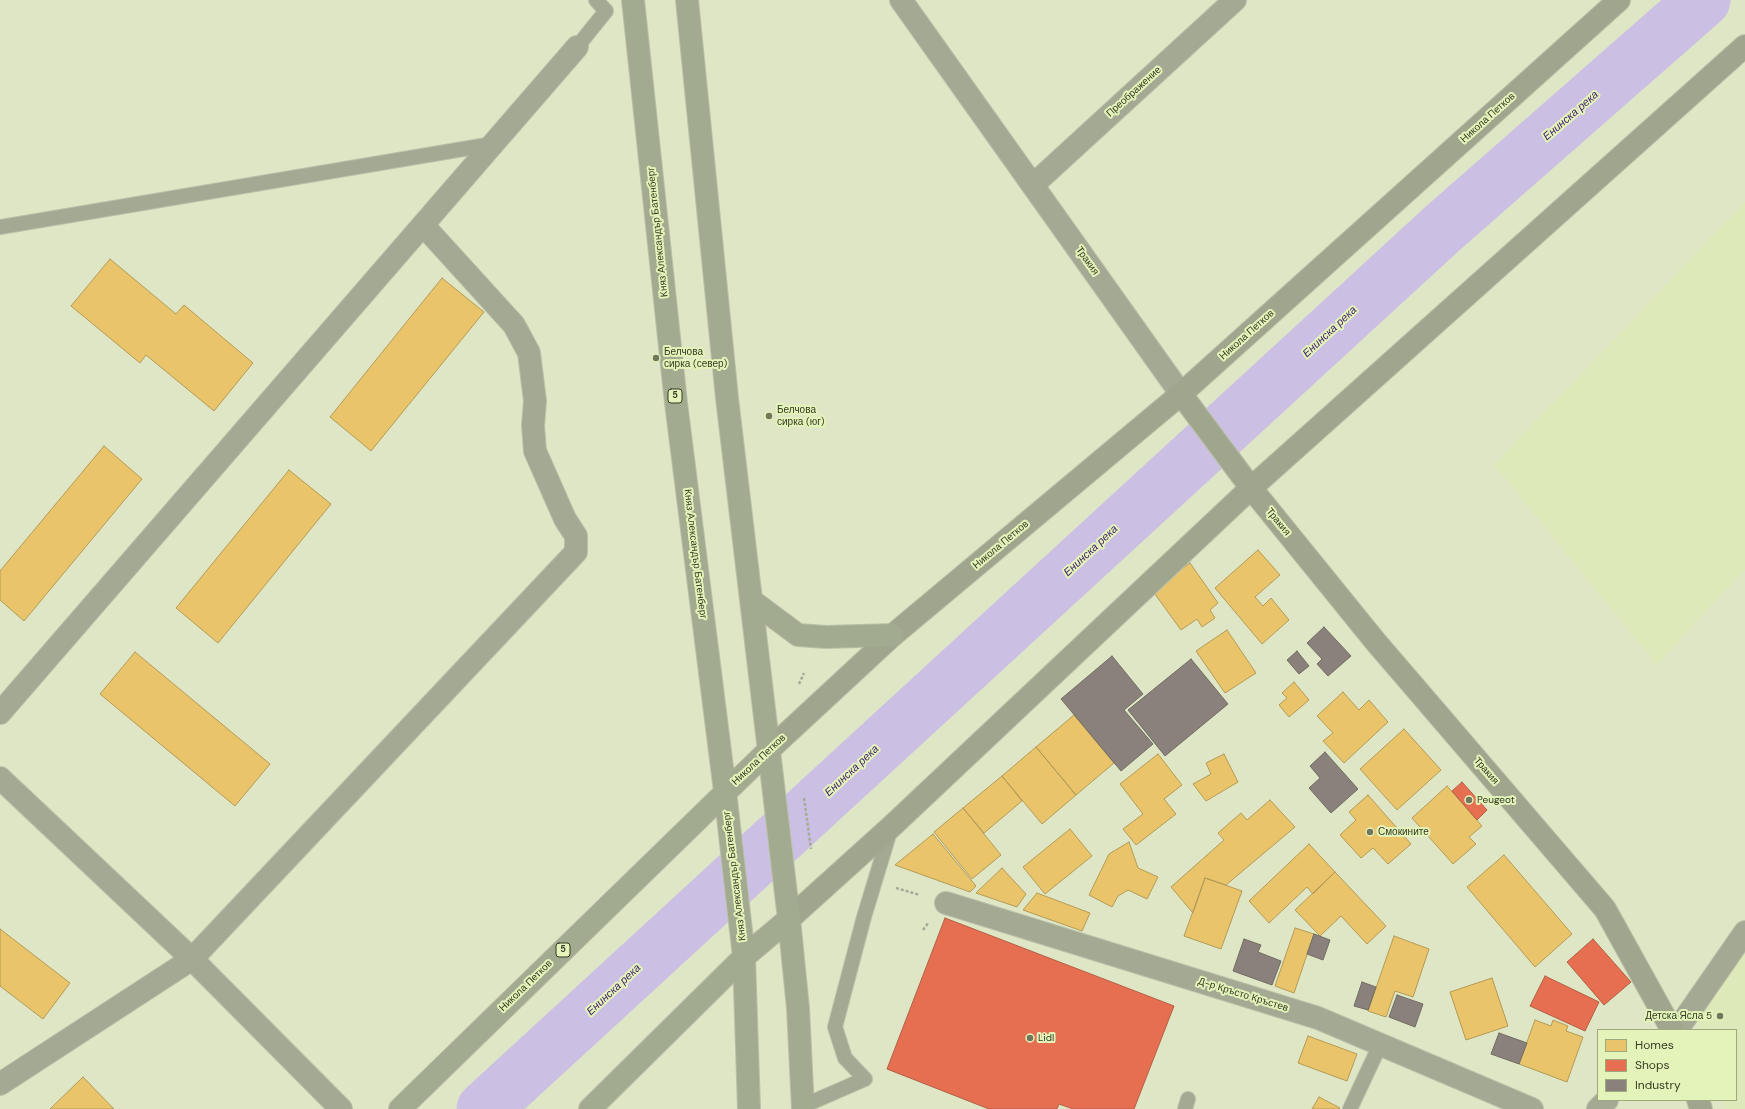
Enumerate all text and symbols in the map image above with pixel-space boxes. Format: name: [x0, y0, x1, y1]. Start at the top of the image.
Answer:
street label: Преображение: [1104, 64, 1164, 120]
water label: Енинска река: [1541, 88, 1601, 144]
street label: Никола Петков: [1458, 90, 1518, 146]
street label: Княз Александър Батенберг: [645, 166, 671, 298]
street label: Тракия: [1073, 244, 1101, 278]
water label: Енинска река: [1300, 304, 1360, 360]
street label: Никола Петков: [1217, 307, 1277, 363]
place label: Белчова сирка (север): [664, 346, 727, 370]
marker: Белчова сирка (север): [651, 353, 661, 363]
road number: 5: [668, 389, 682, 403]
place label: Белчова сирка (юг): [777, 404, 825, 428]
marker: Белчова сирка (юг): [764, 411, 774, 421]
street label: Княз Александър Батенберг: [681, 488, 709, 620]
street label: Тракия: [1263, 506, 1293, 538]
street label: Никола Петков: [971, 518, 1031, 572]
water label: Енинска река: [1061, 523, 1121, 579]
street label: Никола Петков: [730, 732, 788, 788]
water label: Енинска река: [822, 743, 882, 799]
street label: Тракия: [1471, 755, 1501, 787]
place label: Peugeot: [1477, 794, 1515, 806]
marker: Peugeot: [1464, 795, 1474, 805]
street label: Княз Александър Батенберг: [721, 810, 749, 942]
place label: Смокините: [1378, 826, 1429, 838]
marker: Смокините: [1365, 827, 1375, 837]
road number: 5: [556, 943, 570, 957]
street label: Никола Петков: [497, 958, 555, 1014]
water label: Енинска река: [584, 962, 644, 1018]
street label: Д-р Кръсто Кръстев: [1196, 976, 1290, 1014]
place label: Детска Ясла 5: [1645, 1010, 1712, 1022]
marker: Детска Ясла 5: [1715, 1011, 1725, 1021]
legend: [1597, 1029, 1737, 1101]
place label: Lidl: [1038, 1032, 1054, 1044]
marker: Lidl: [1025, 1033, 1035, 1043]
text: Homes: [1635, 1037, 1674, 1053]
text: Shops: [1635, 1057, 1670, 1073]
text: Industry: [1635, 1077, 1681, 1093]

